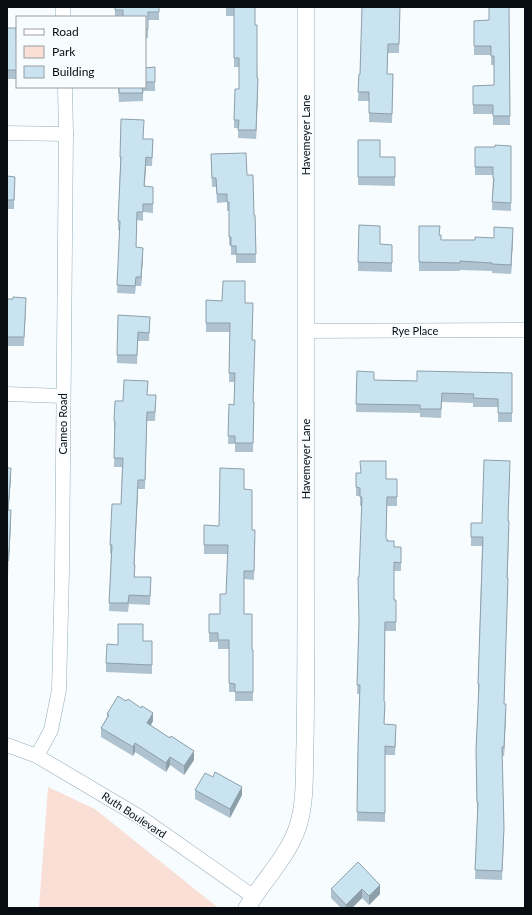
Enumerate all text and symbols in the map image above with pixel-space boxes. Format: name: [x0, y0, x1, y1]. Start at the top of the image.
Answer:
legend: [16, 16, 146, 88]
text: Road: [52, 24, 79, 39]
text: Park: [52, 44, 76, 59]
text: Building: [52, 64, 95, 79]
street label: Havemeyer Lane: [299, 95, 312, 175]
street label: Rye Place: [392, 324, 438, 337]
street label: Cameo Road: [56, 393, 69, 455]
street label: Havemeyer Lane: [299, 419, 312, 499]
street label: Ruth Boulevard: [100, 789, 169, 840]

